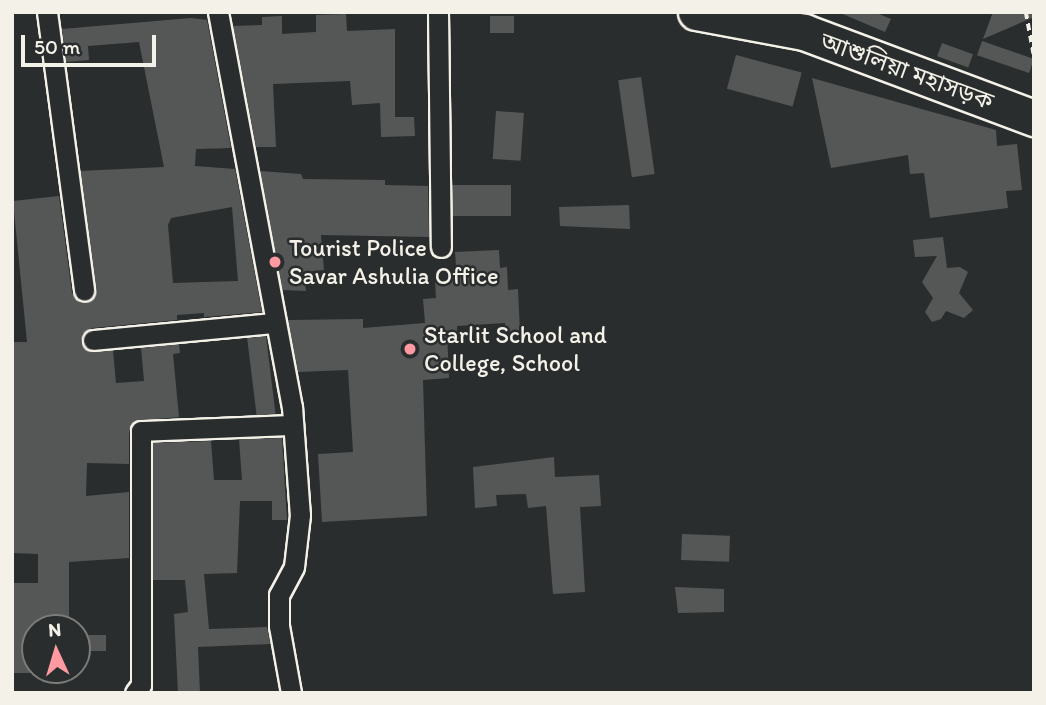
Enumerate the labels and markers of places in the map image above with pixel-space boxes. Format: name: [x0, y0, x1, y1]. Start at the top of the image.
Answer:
place label: Tourist Police Savar Ashulia Office: [289, 234, 498, 290]
marker: Tourist Police Savar Ashulia Office: [267, 254, 283, 270]
place label: Starlit School and College, School: [424, 321, 608, 377]
marker: Starlit School and College, School: [402, 341, 418, 357]

